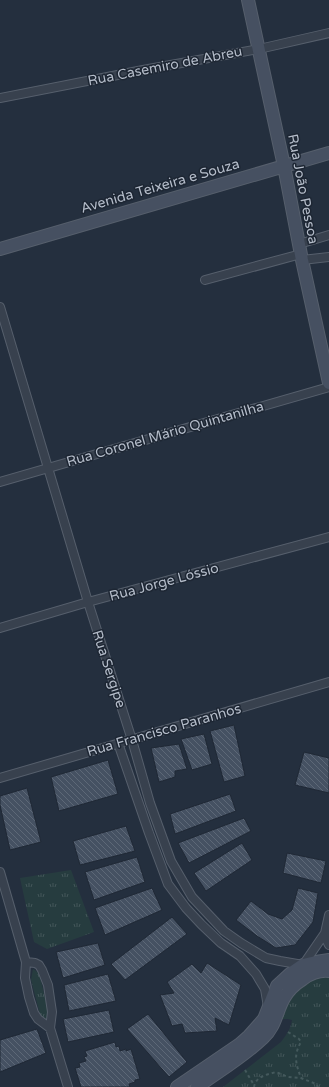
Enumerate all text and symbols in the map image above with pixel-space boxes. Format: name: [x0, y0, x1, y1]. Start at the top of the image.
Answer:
street label: Rua Casemiro de Abreu: [86, 43, 244, 89]
street label: Rua João Pessoa: [284, 132, 322, 246]
street label: Avenida Teixeira e Souza: [79, 155, 241, 217]
street label: Rua Coronel Mário Quintanilha: [64, 398, 266, 470]
street label: Rua Jorge Lóssio: [107, 559, 221, 605]
street label: Rua Sergipe: [88, 628, 130, 710]
street label: Rua Francisco Paranhos: [85, 700, 243, 760]

